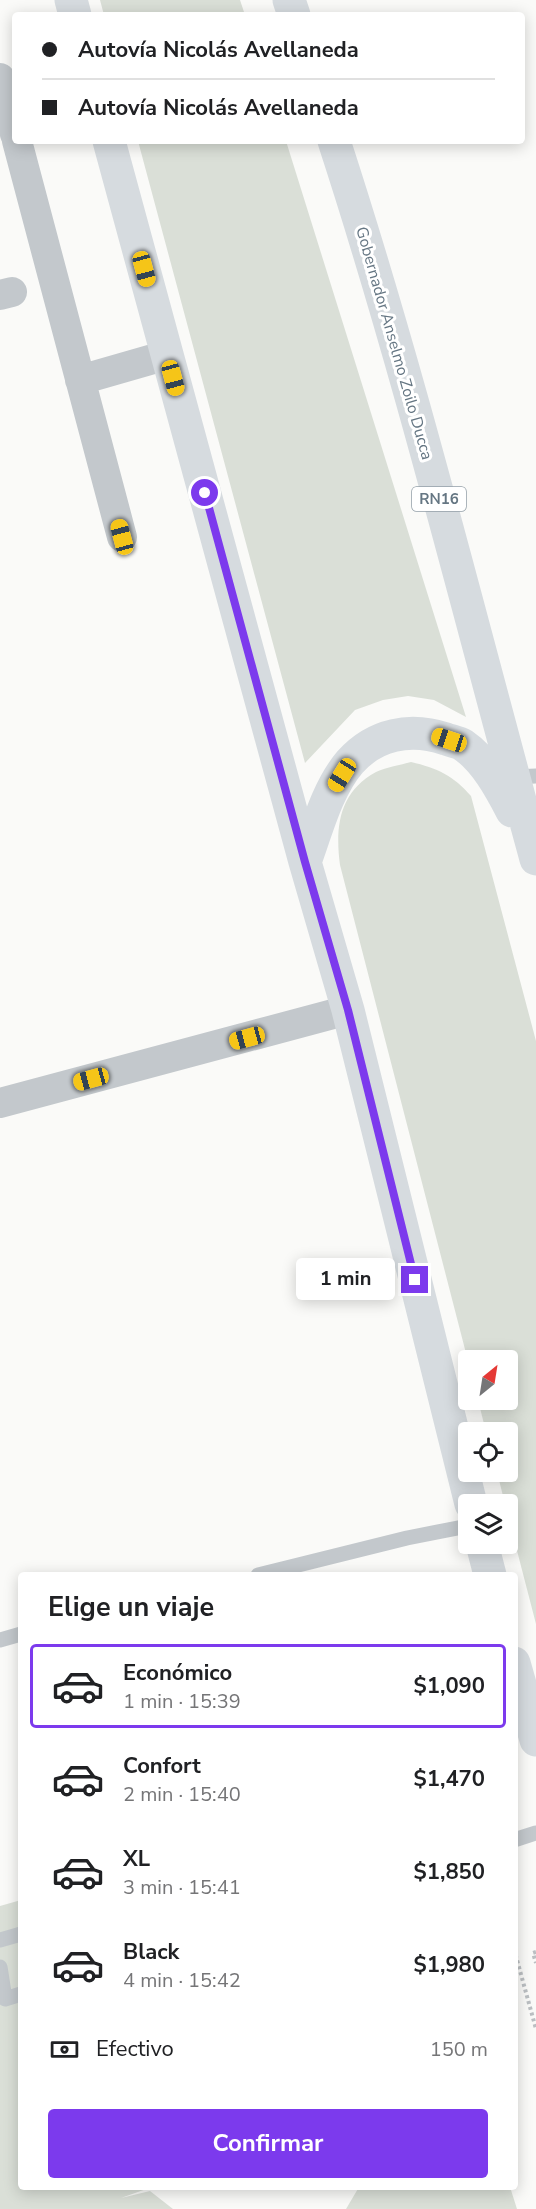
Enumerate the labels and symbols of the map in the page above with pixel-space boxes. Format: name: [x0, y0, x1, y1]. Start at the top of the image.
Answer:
street label: Gobernador Anselmo Zoilo Ducca: [350, 224, 438, 462]
car: [131, 249, 157, 289]
car: [160, 358, 186, 398]
route start: [191, 479, 218, 506]
road number: RN16: [412, 487, 466, 511]
car: [109, 517, 135, 557]
car: [429, 726, 469, 754]
car: [325, 755, 359, 795]
car: [227, 1025, 267, 1051]
car: [71, 1066, 111, 1092]
callout: 1 min: [295, 1259, 394, 1301]
route end: [401, 1266, 428, 1293]
north arrow: [458, 1350, 518, 1410]

